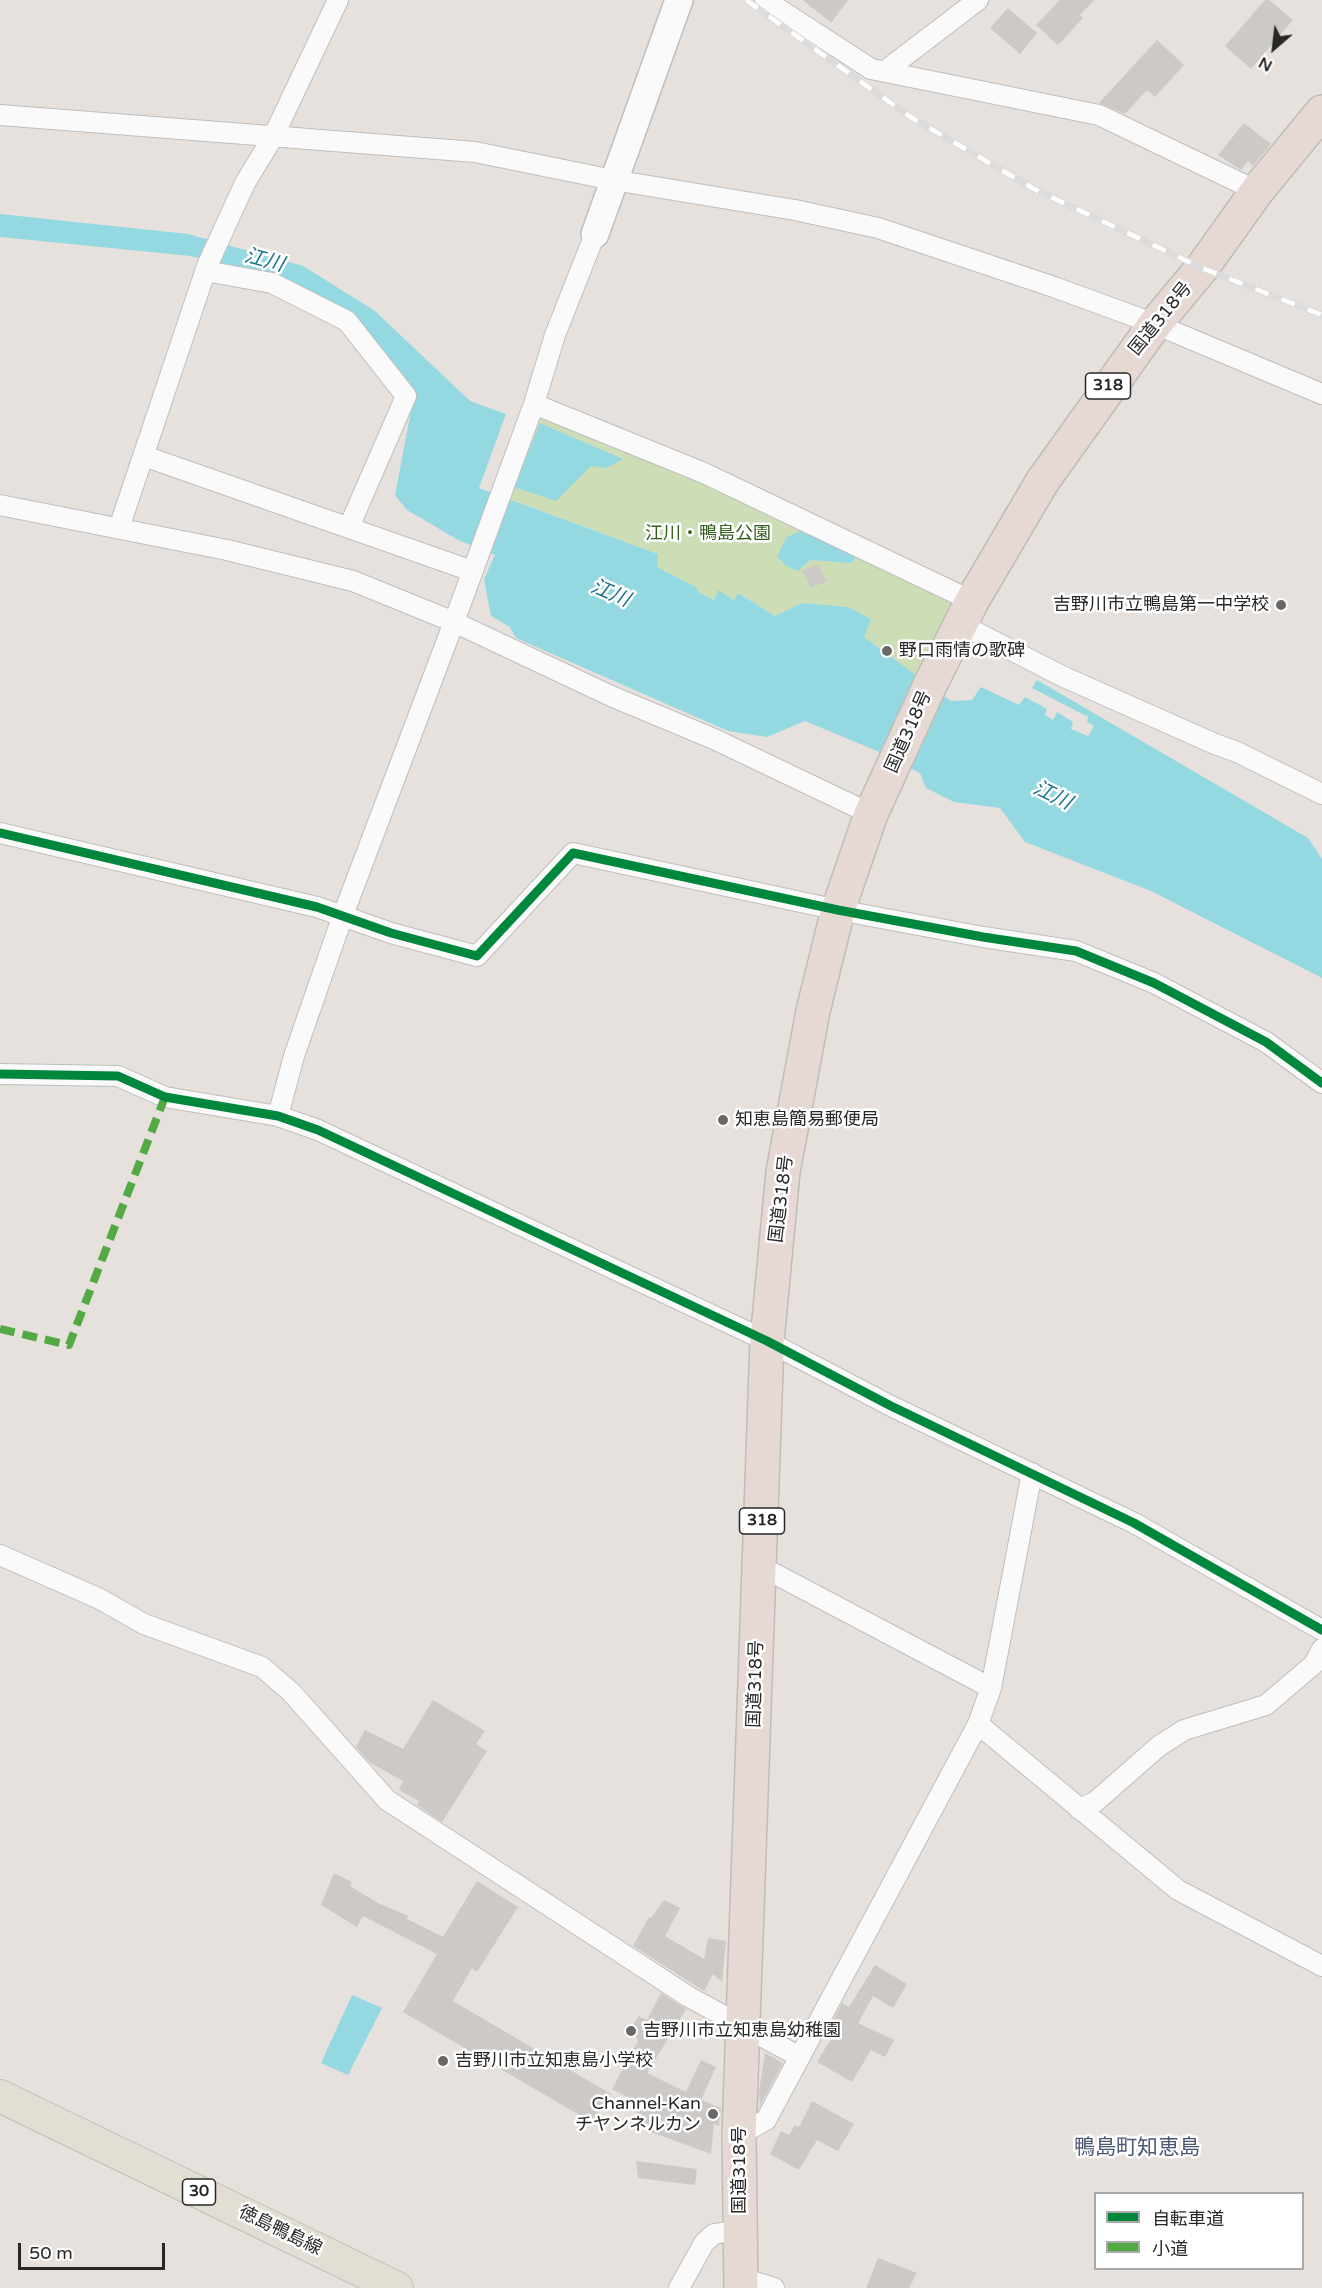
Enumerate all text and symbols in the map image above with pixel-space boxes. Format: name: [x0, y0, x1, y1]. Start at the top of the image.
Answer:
north arrow: [1244, 18, 1304, 78]
text: N: [1255, 52, 1276, 76]
water label: 江川: [242, 244, 286, 278]
street label: 国道318号: [1125, 278, 1197, 360]
road number: 318: [1086, 373, 1130, 399]
park label: 江川・鴨島公園: [645, 523, 771, 545]
water label: 江川: [587, 575, 633, 613]
place label: 吉野川市立鴨島第一中学校: [1053, 594, 1269, 616]
marker: 吉野川市立鴨島第一中学校: [1274, 598, 1288, 612]
place label: 野口雨情の歌碑: [899, 640, 1025, 662]
marker: 野口雨情の歌碑: [880, 644, 894, 658]
street label: 国道318号: [881, 687, 937, 777]
water label: 江川: [1029, 776, 1075, 816]
place label: 知恵島簡易郵便局: [735, 1109, 879, 1131]
marker: 知恵島簡易郵便局: [716, 1113, 730, 1127]
street label: 国道318号: [766, 1154, 798, 1244]
road number: 318: [740, 1508, 784, 1534]
street label: 国道318号: [744, 1640, 768, 1728]
place label: 吉野川市立知恵島幼稚園: [643, 2020, 841, 2042]
marker: 吉野川市立知恵島幼稚園: [624, 2024, 638, 2038]
place label: 吉野川市立知恵島小学校: [455, 2050, 653, 2072]
marker: 吉野川市立知恵島小学校: [436, 2054, 450, 2068]
place label: Channel-Kan チヤンネルカン: [575, 2093, 701, 2136]
marker: Channel-Kan チヤンネルカン: [706, 2107, 720, 2121]
street label: 国道318号: [729, 2126, 751, 2214]
district label: 鴨島町知恵島: [1074, 2135, 1200, 2161]
road number: 30: [182, 2179, 216, 2205]
legend: [1094, 2192, 1304, 2270]
street label: 徳島鴨島線: [235, 2202, 325, 2260]
text: 自転車道: [1152, 2208, 1224, 2230]
scale bar: [21, 2231, 168, 2269]
text: 小道: [1152, 2238, 1188, 2260]
text: 50 m: [29, 2242, 73, 2264]

